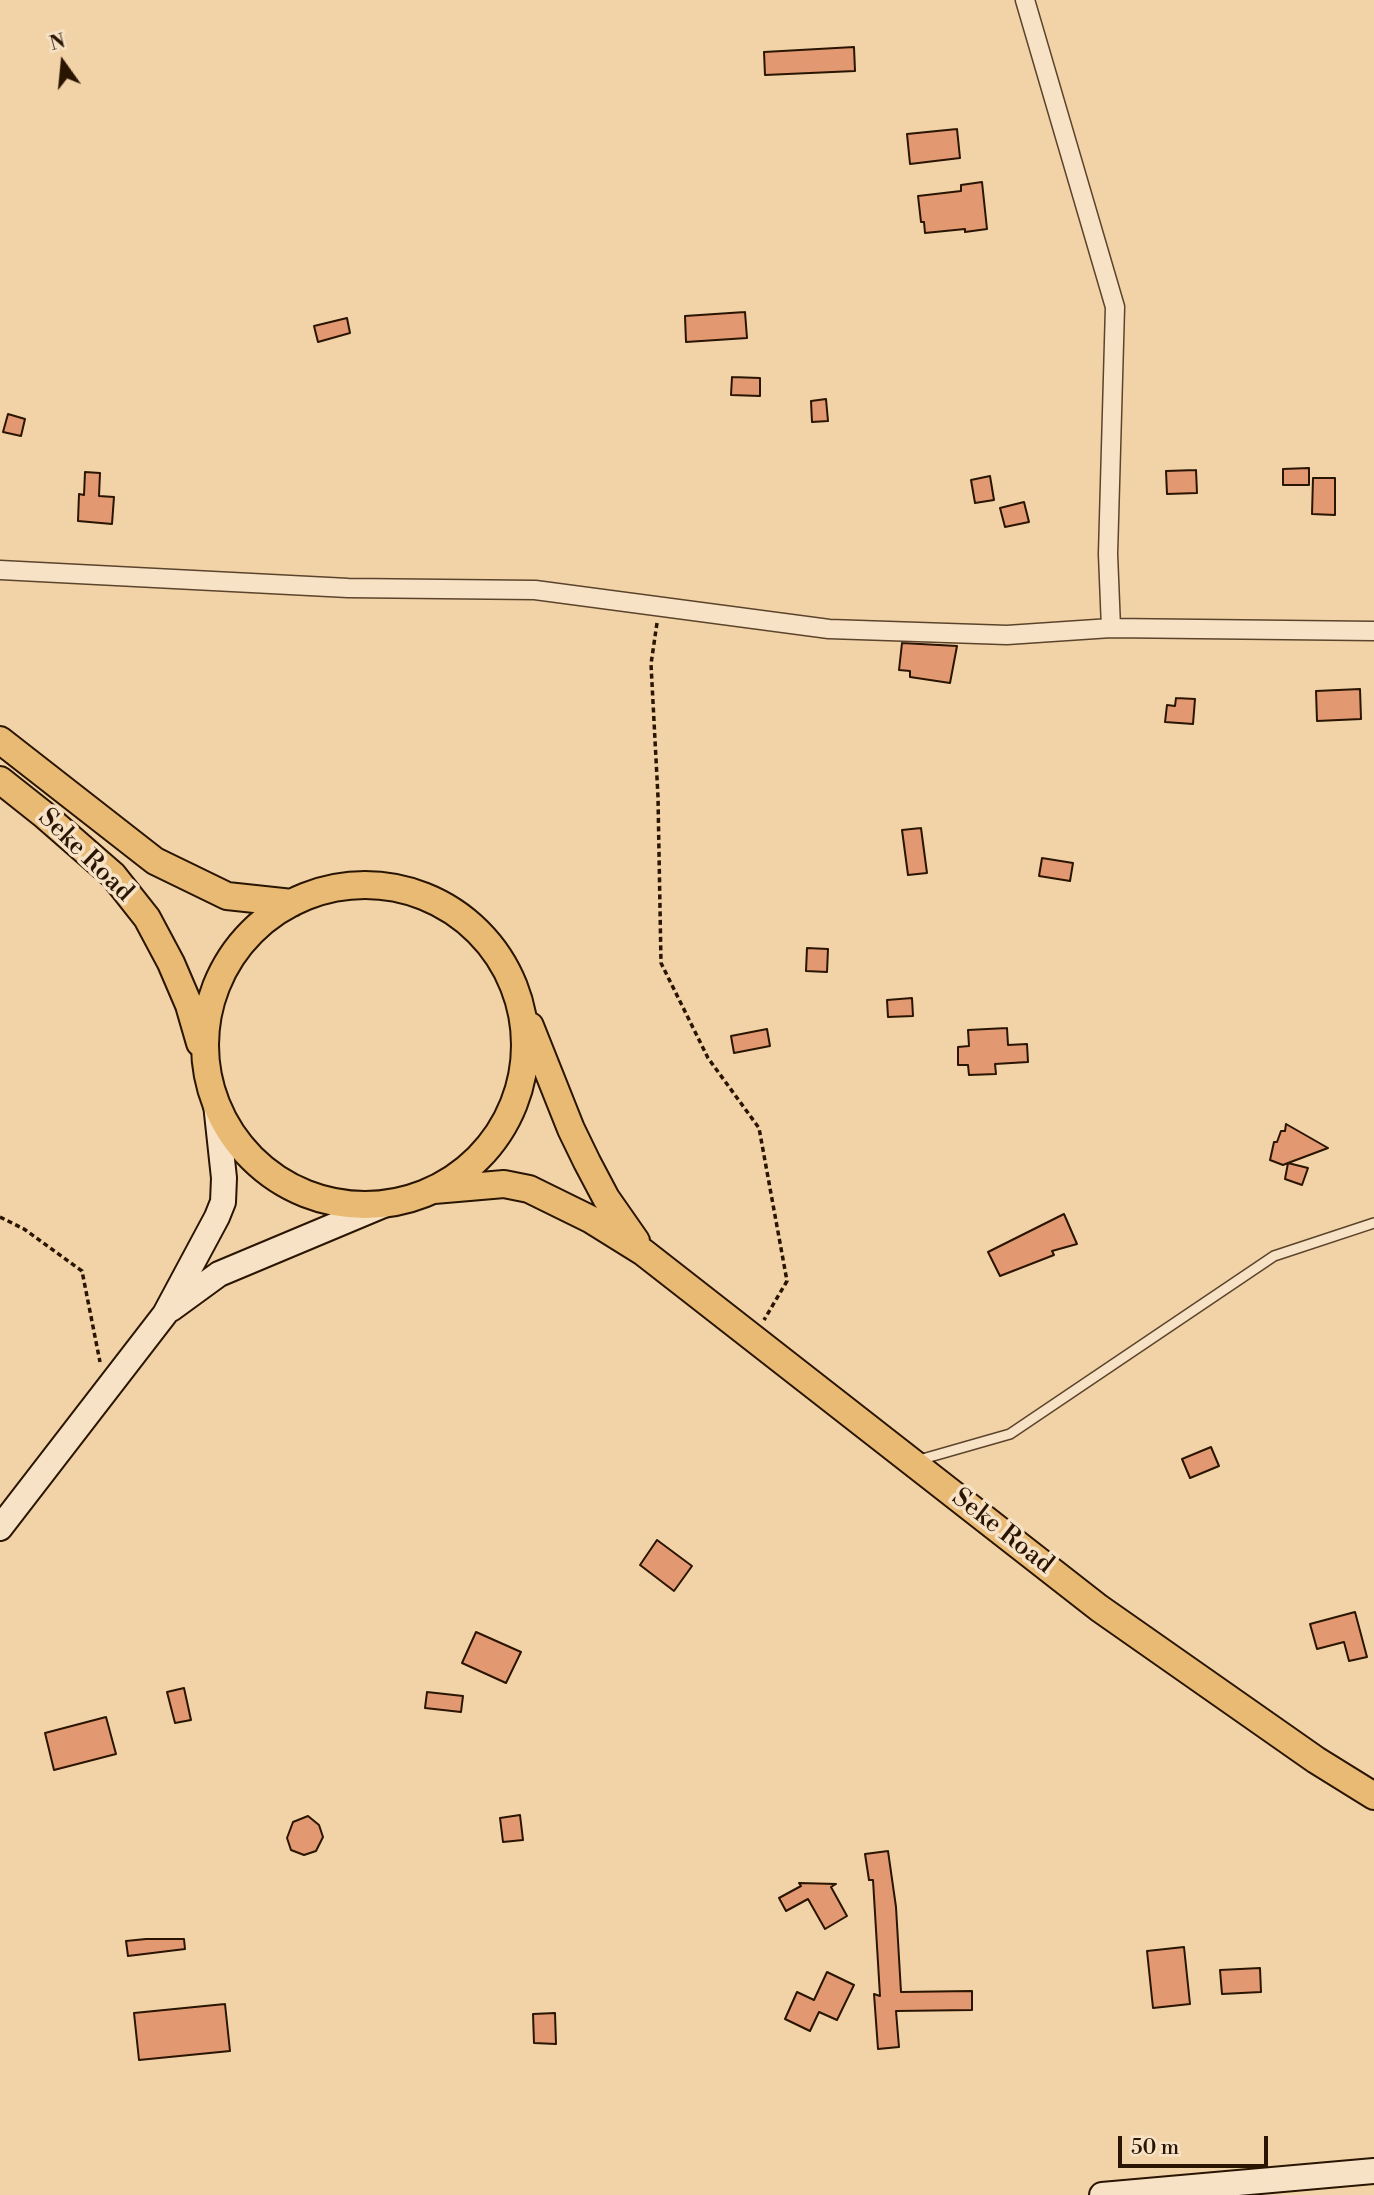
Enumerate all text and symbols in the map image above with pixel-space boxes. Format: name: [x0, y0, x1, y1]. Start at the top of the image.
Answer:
north arrow: [28, 28, 98, 98]
text: N: [47, 29, 68, 56]
street label: Seke Road: [31, 803, 139, 909]
street label: Seke Road: [945, 1483, 1059, 1581]
scale bar: [1122, 2122, 1272, 2166]
text: 50 m: [1131, 2135, 1179, 2161]

